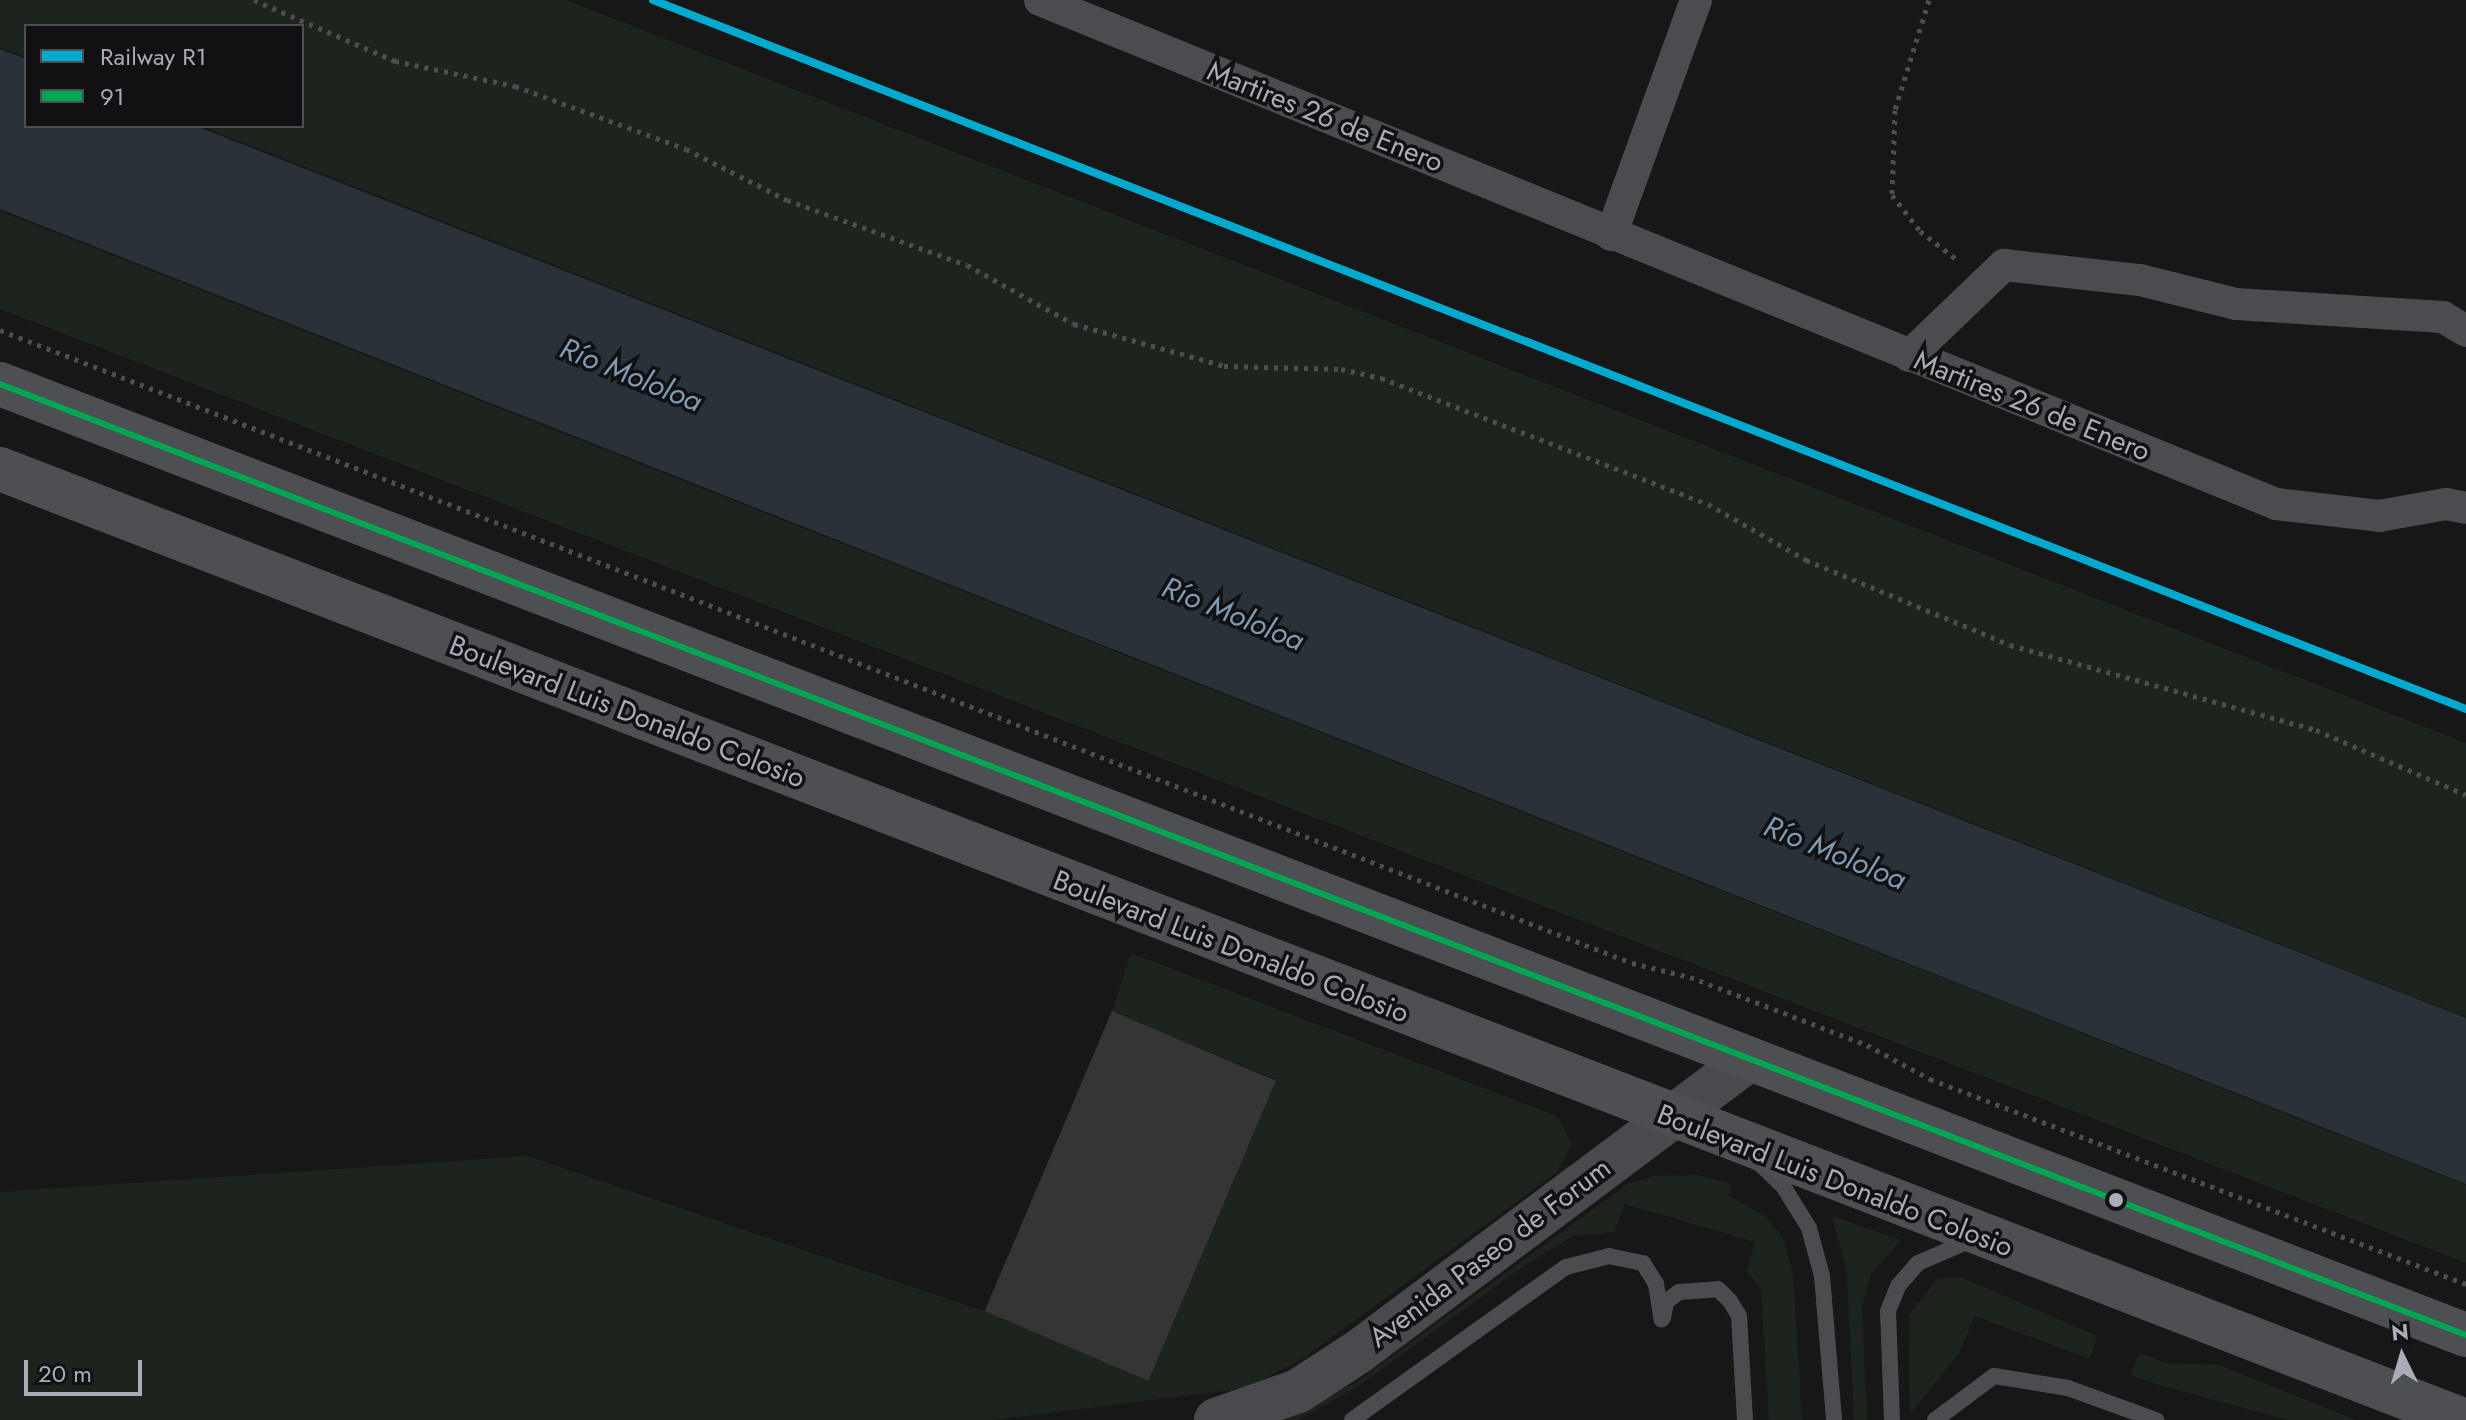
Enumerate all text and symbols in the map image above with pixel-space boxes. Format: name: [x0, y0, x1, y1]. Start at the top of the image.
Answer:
legend: [24, 24, 304, 128]
text: Railway R1: [100, 39, 207, 74]
street label: Martires 26 de Enero: [1202, 54, 1448, 180]
text: 91: [100, 79, 125, 114]
water label: Río Mololoa: [555, 330, 707, 420]
street label: Martires 26 de Enero: [1909, 343, 2155, 469]
water label: Río Mololoa: [1157, 569, 1309, 659]
street label: Boulevard Luis Donaldo Colosio: [444, 629, 810, 795]
water label: Río Mololoa: [1759, 808, 1911, 898]
street label: Boulevard Luis Donaldo Colosio: [1048, 864, 1414, 1030]
street label: Boulevard Luis Donaldo Colosio: [1652, 1098, 2018, 1264]
street label: Avenida Paseo de Forum: [1363, 1151, 1617, 1355]
unlabelled marker: [2108, 1192, 2124, 1208]
text: N: [2390, 1315, 2410, 1349]
north arrow: [2362, 1316, 2442, 1396]
scale bar: [28, 1344, 146, 1394]
text: 20 m: [38, 1356, 92, 1391]

